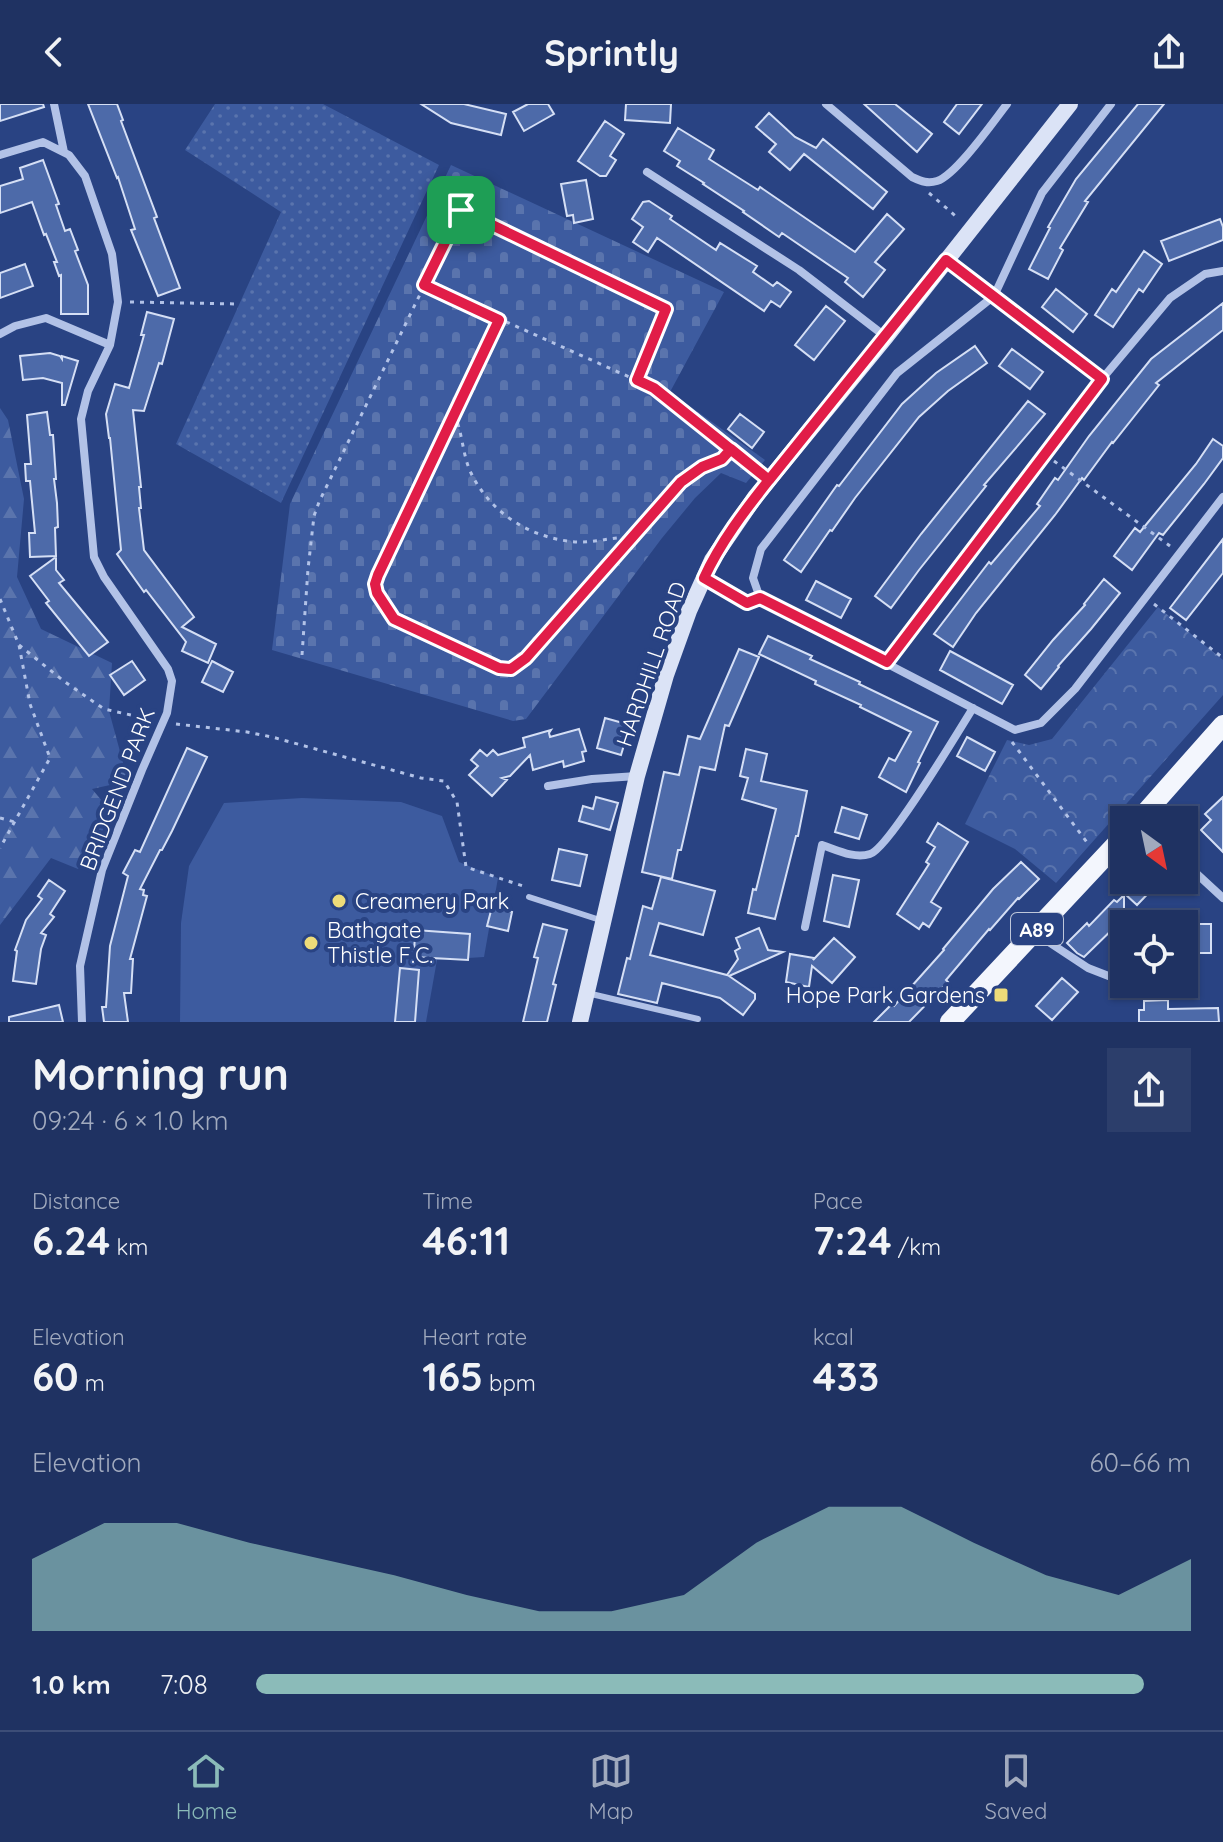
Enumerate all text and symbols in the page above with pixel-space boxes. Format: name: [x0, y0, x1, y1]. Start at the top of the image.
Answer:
icon: back: [32, 30, 76, 74]
text: Sprintly: [544, 30, 679, 75]
icon: share: [1147, 30, 1191, 74]
pin: [427, 176, 495, 244]
icon: arrive: [439, 188, 483, 232]
street label: HARDHILL ROAD: [610, 578, 692, 750]
street label: BRIDGEND PARK: [73, 704, 161, 874]
north arrow: [1110, 806, 1198, 894]
map controls: [1110, 806, 1198, 998]
place label: Creamery Park: [355, 887, 509, 915]
marker: Creamery Park: [330, 892, 348, 910]
button: locate: [1110, 910, 1198, 998]
road number: A89: [1011, 913, 1063, 945]
place label: Bathgate Thistle F.C.: [327, 916, 433, 969]
marker: Bathgate Thistle F.C.: [302, 934, 320, 952]
place label: Hope Park Gardens: [786, 981, 985, 1009]
marker: Hope Park Gardens: [992, 986, 1010, 1004]
text: Morning run: [32, 1046, 289, 1101]
button: share: [1107, 1048, 1191, 1132]
text: 09:24 · 6 × 1.0 km: [32, 1104, 229, 1137]
text: Distance: [32, 1187, 120, 1215]
text: Time: [422, 1187, 473, 1215]
text: Pace: [813, 1187, 863, 1215]
text: 6.24: [32, 1215, 110, 1265]
text: 46:11: [422, 1215, 510, 1265]
text: 7:24: [813, 1215, 892, 1265]
text: km: [110, 1233, 148, 1261]
text: /km: [892, 1233, 941, 1261]
text: Elevation: [32, 1323, 125, 1351]
text: Heart rate: [422, 1323, 527, 1351]
text: kcal: [813, 1323, 854, 1351]
text: 60: [32, 1351, 79, 1401]
text: 165: [422, 1351, 483, 1401]
text: 433: [813, 1351, 879, 1401]
text: m: [79, 1369, 105, 1397]
text: bpm: [483, 1369, 536, 1397]
text: Elevation: [32, 1446, 142, 1479]
text: 60–66 m: [1089, 1446, 1191, 1479]
text: 1.0 km: [32, 1668, 111, 1701]
text: 7:08: [160, 1668, 208, 1701]
tab: Home: [176, 1749, 237, 1825]
tab: Map: [589, 1749, 633, 1825]
tab: Saved: [985, 1749, 1047, 1825]

